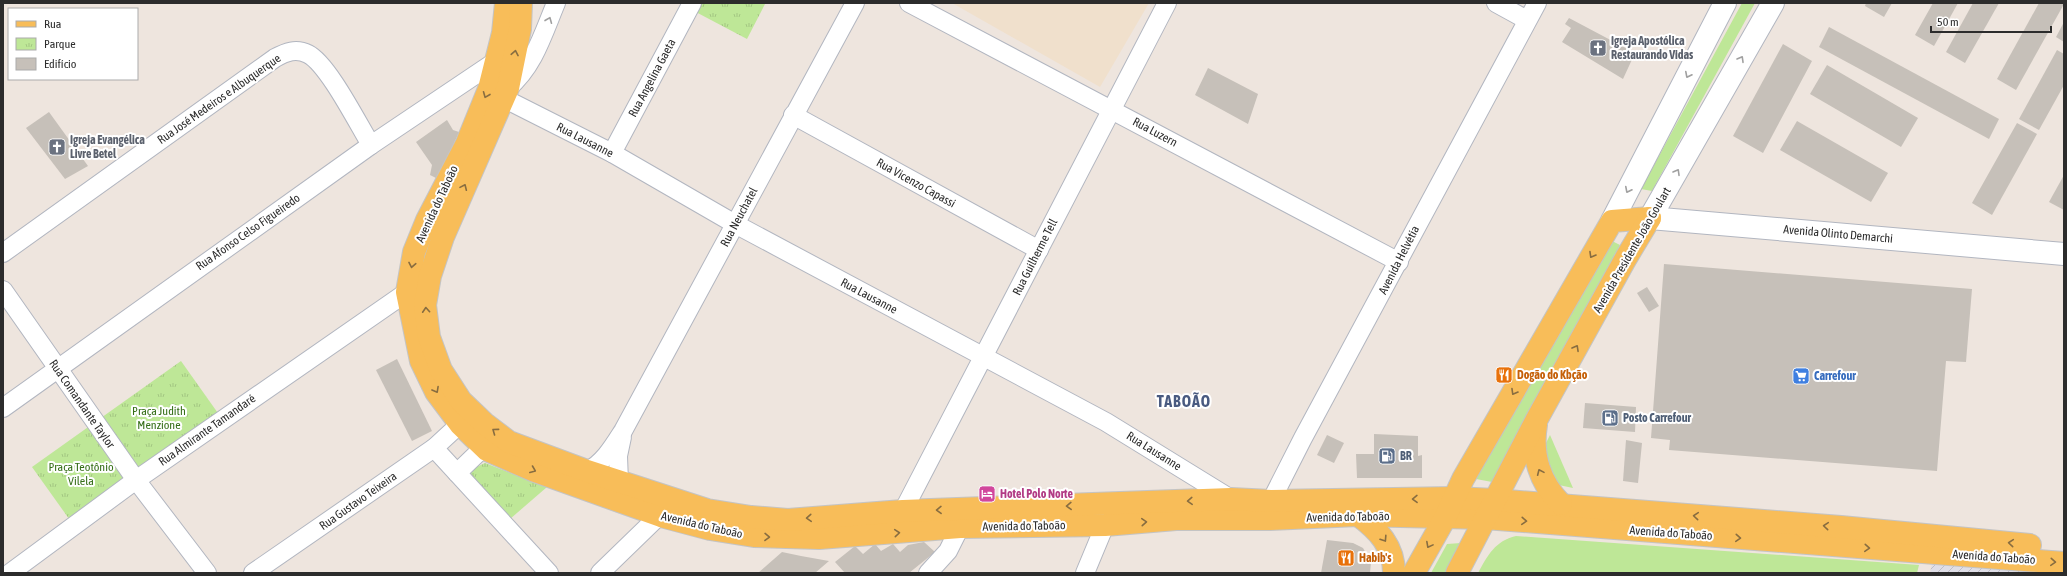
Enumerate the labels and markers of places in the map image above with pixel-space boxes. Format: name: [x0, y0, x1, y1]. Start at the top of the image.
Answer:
place label: Igreja Apostólica Restaurando Vidas: [1611, 34, 1694, 62]
church icon: Igreja Apostólica Restaurando Vidas: [1588, 38, 1608, 58]
place label: Igreja Evangélica Livre Betel: [70, 133, 145, 161]
church icon: Igreja Evangélica Livre Betel: [47, 137, 67, 157]
restaurant icon: Dogão do Kbção: [1494, 365, 1514, 385]
supermarket icon: Carrefour: [1791, 366, 1811, 386]
place label: Dogão do Kbção: [1517, 368, 1588, 382]
place label: Carrefour: [1814, 369, 1856, 383]
fuel station icon: Posto Carrefour: [1600, 408, 1620, 428]
place label: Posto Carrefour: [1623, 411, 1692, 425]
fuel station icon: BR: [1377, 446, 1397, 466]
place label: BR: [1400, 449, 1412, 463]
hotel icon: Hotel Polo Norte: [977, 484, 997, 504]
place label: Hotel Polo Norte: [1000, 487, 1073, 501]
restaurant icon: Habib's: [1336, 548, 1356, 568]
place label: Habib's: [1359, 551, 1392, 565]

